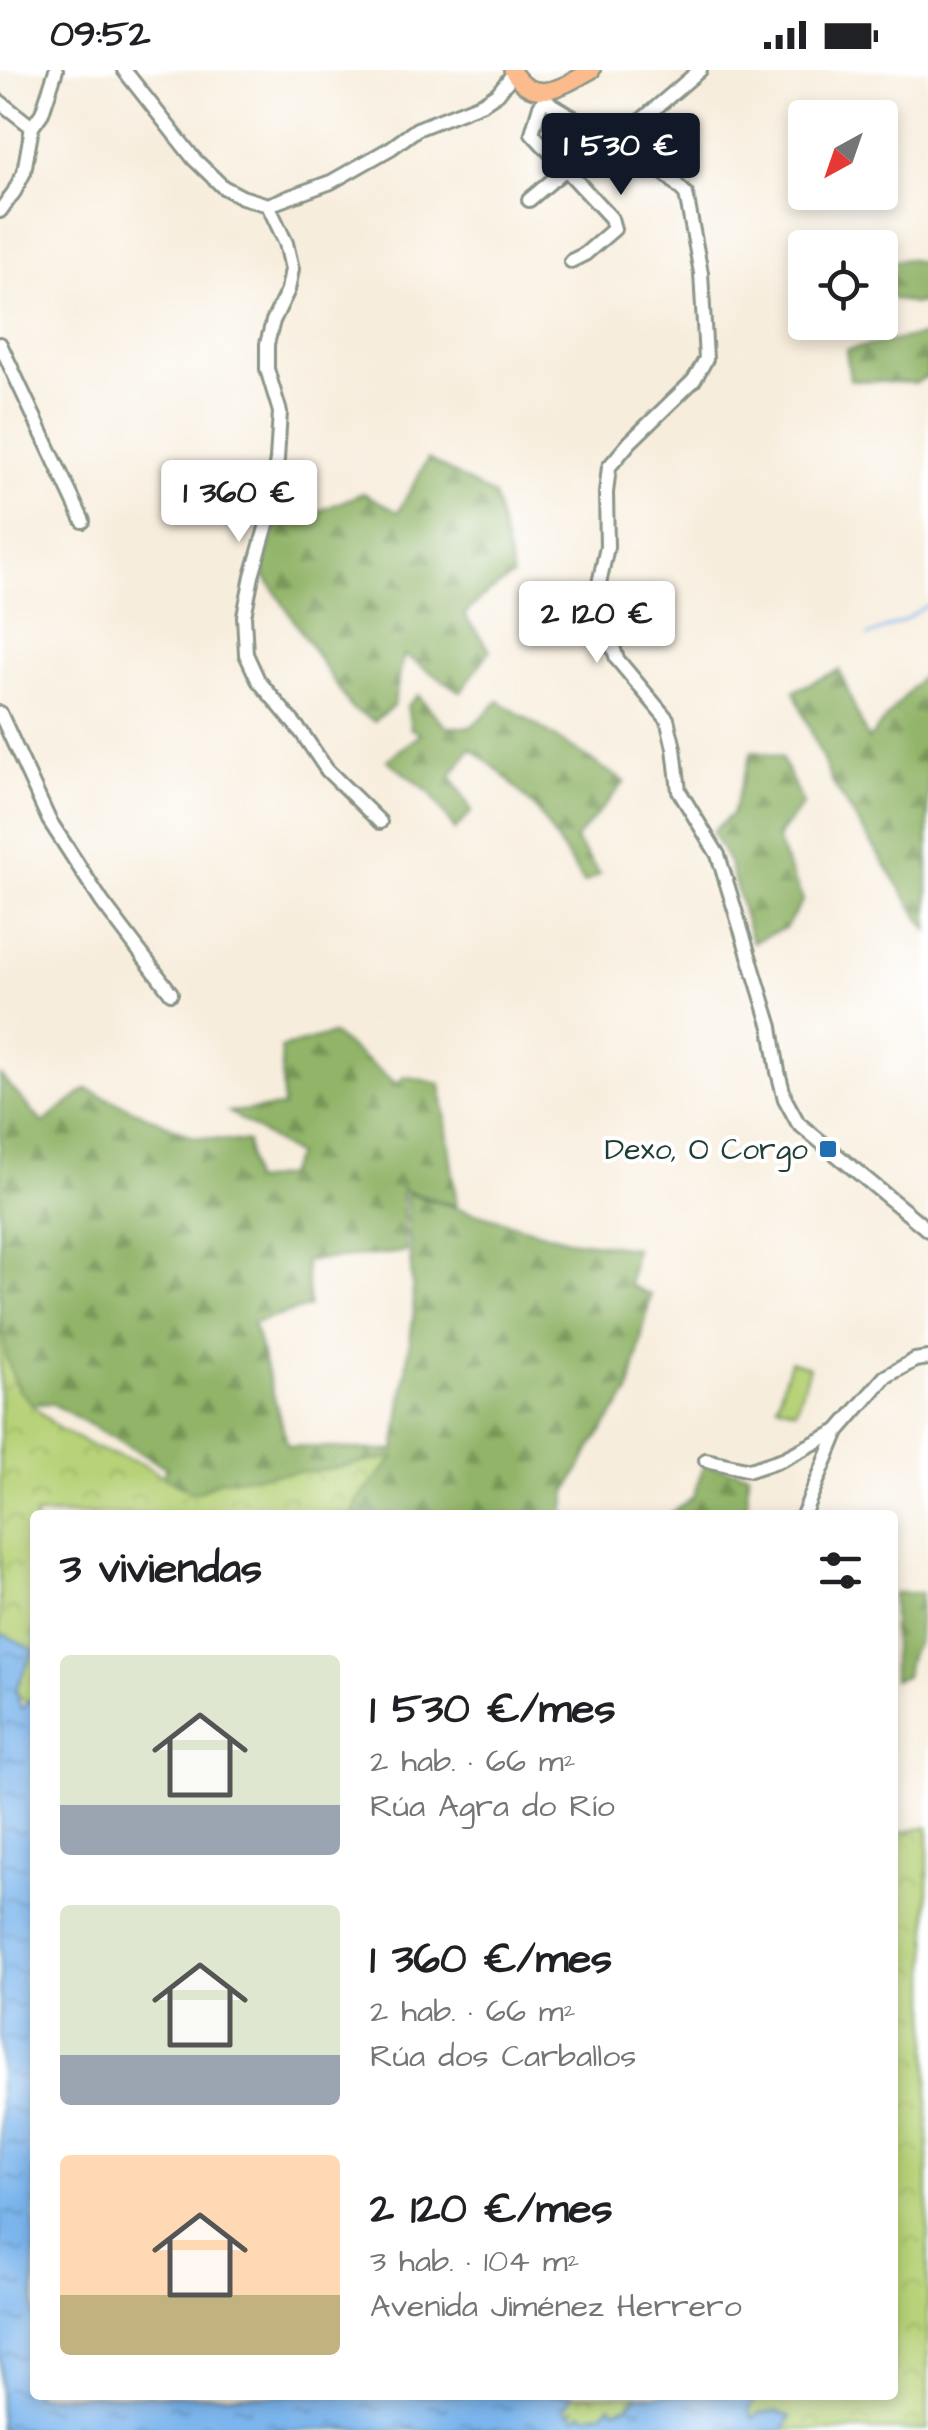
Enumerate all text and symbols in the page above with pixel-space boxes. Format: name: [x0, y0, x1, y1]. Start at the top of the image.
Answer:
text: 09:52: [50, 9, 151, 61]
north arrow: [788, 100, 898, 210]
map controls: [788, 100, 898, 340]
pin: 1 530 €: [529, 113, 713, 198]
text: 1 530 €: [564, 123, 678, 168]
button: locate: [788, 230, 898, 340]
pin: 1 360 €: [147, 460, 331, 545]
text: 1 360 €: [183, 470, 295, 515]
pin: 2 120 €: [505, 581, 689, 666]
text: 2 120 €: [541, 591, 653, 636]
place label: Dexo, O Corgo: [605, 1129, 808, 1172]
marker: Dexo, O Corgo: [817, 1138, 839, 1160]
text: 3 viviendas: [60, 1541, 262, 1599]
icon: filters: [813, 1543, 868, 1598]
text: 1 530 €/mes: [370, 1681, 616, 1739]
icon: home: [140, 1695, 260, 1815]
text: 2 hab. · 66 m²: [370, 1739, 576, 1784]
text: Rúa Agra do Río: [370, 1784, 615, 1829]
text: 1 360 €/mes: [370, 1931, 612, 1989]
icon: home: [140, 1945, 260, 2065]
text: 2 hab. · 66 m²: [370, 1989, 576, 2034]
text: Rúa dos Carballos: [370, 2034, 636, 2079]
text: 2 120 €/mes: [370, 2181, 613, 2239]
icon: home: [140, 2195, 260, 2315]
text: 3 hab. · 104 m²: [370, 2239, 580, 2284]
text: Avenida Jiménez Herrero: [370, 2284, 742, 2329]

